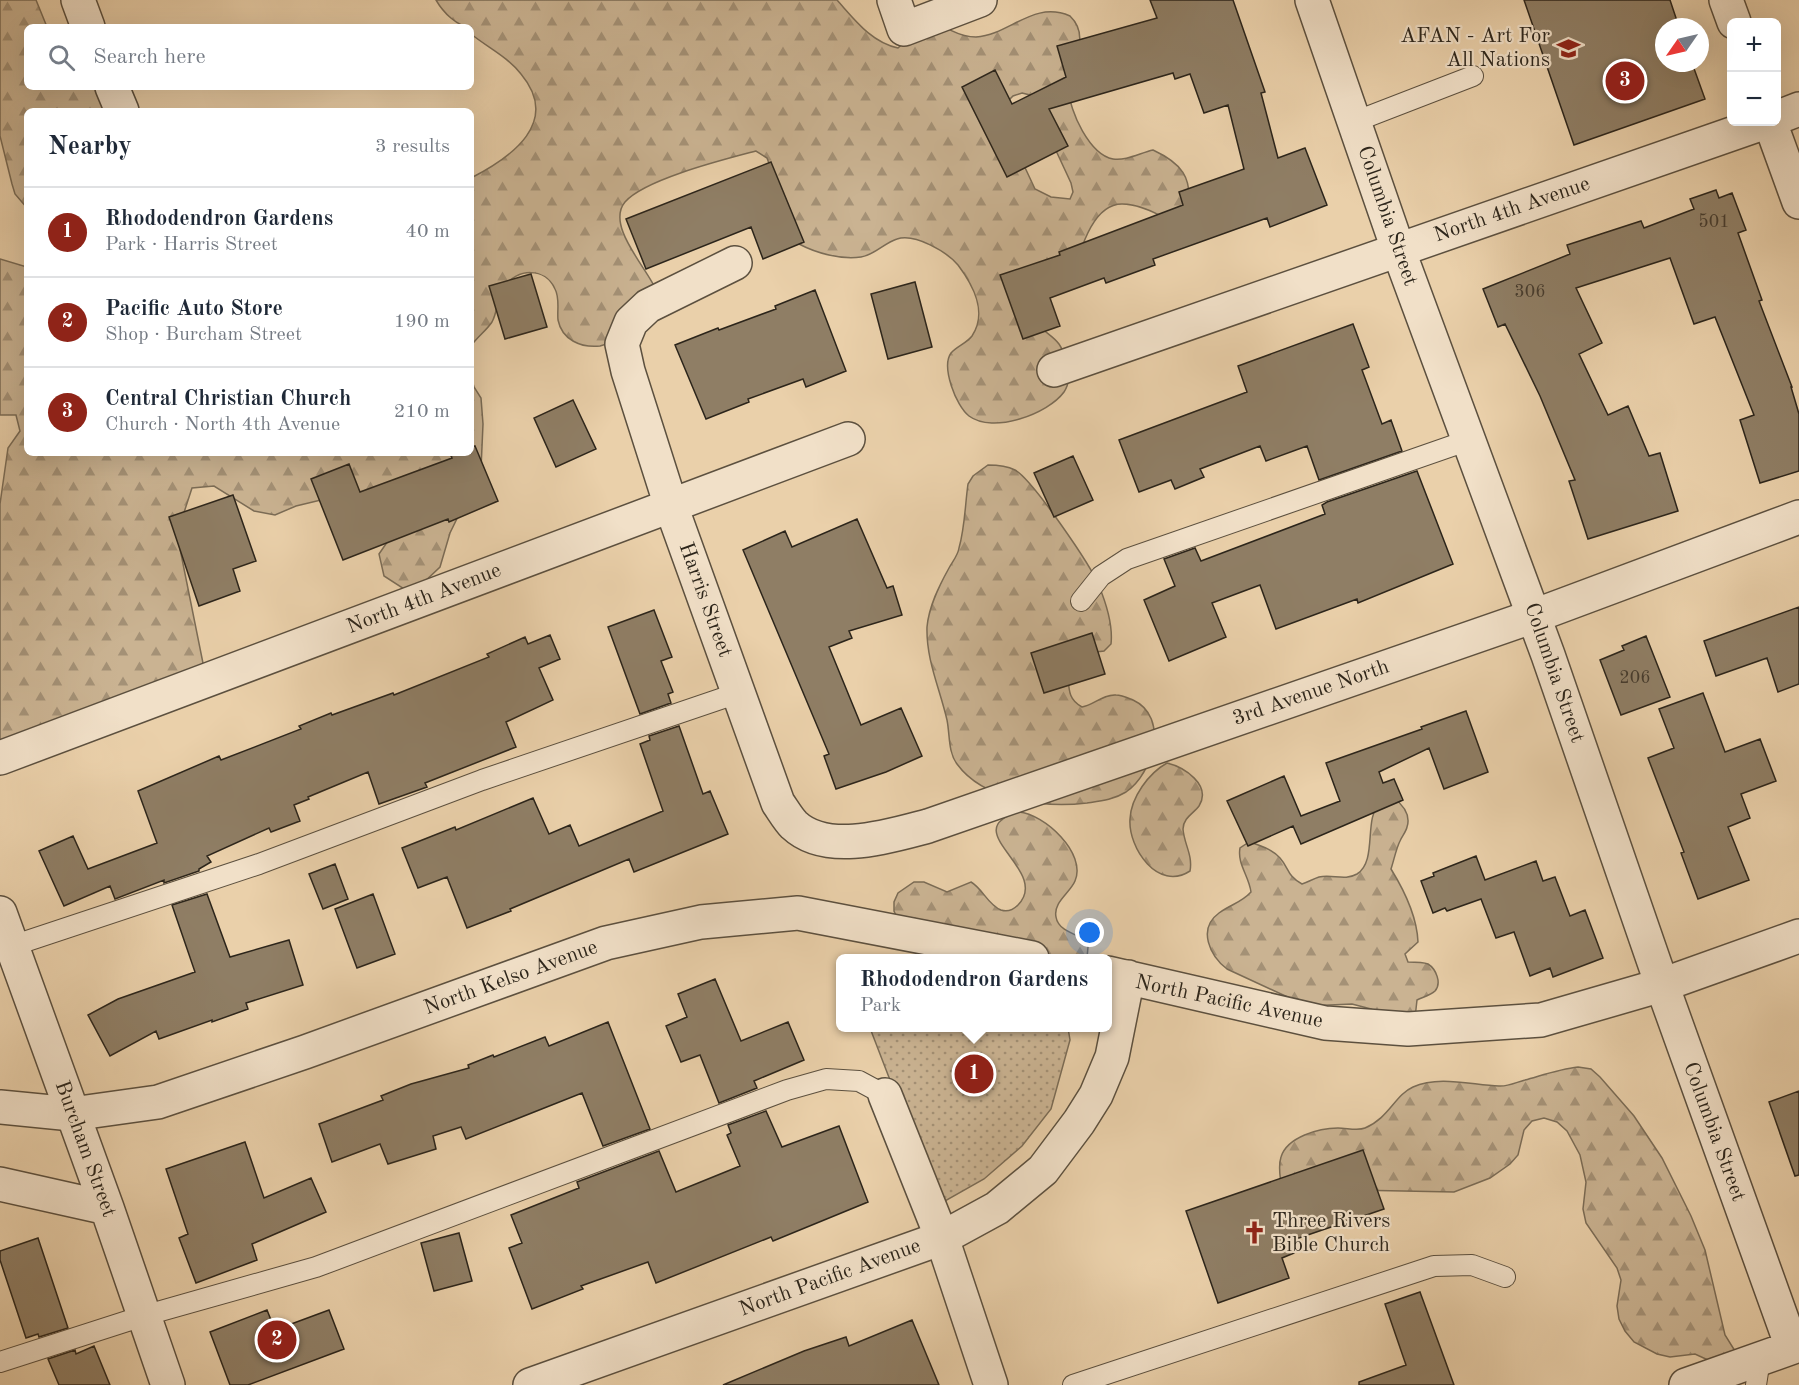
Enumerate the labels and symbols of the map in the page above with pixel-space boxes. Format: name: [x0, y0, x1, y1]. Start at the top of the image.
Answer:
north arrow: [1655, 18, 1709, 72]
place label: AFAN - Art For All Nations: [1400, 26, 1550, 71]
school or university icon: AFAN - Art For All Nations: [1555, 35, 1581, 61]
pin: 3: [1606, 58, 1644, 104]
street label: Columbia Street: [1353, 143, 1421, 289]
street label: North 4th Avenue: [1431, 173, 1593, 247]
house number: 501: [1698, 213, 1730, 231]
house number: 306: [1514, 283, 1546, 301]
street label: Harris Street: [675, 540, 735, 660]
street label: North 4th Avenue: [344, 560, 504, 638]
street label: Columbia Street: [1520, 600, 1588, 746]
street label: 3rd Avenue North: [1230, 656, 1392, 730]
house number: 206: [1619, 669, 1651, 687]
your location: [1075, 918, 1104, 947]
street label: North Kelso Avenue: [421, 937, 601, 1019]
street label: North Pacific Avenue: [1133, 972, 1325, 1032]
pin: 1: [954, 1052, 994, 1096]
street label: Columbia Street: [1679, 1060, 1749, 1204]
street label: Burcham Street: [51, 1078, 119, 1220]
place label: Three Rivers Bible Church: [1272, 1211, 1390, 1256]
church icon: Three Rivers Bible Church: [1241, 1220, 1267, 1246]
street label: North Pacific Avenue: [737, 1235, 923, 1321]
pin: 2: [258, 1318, 296, 1362]

